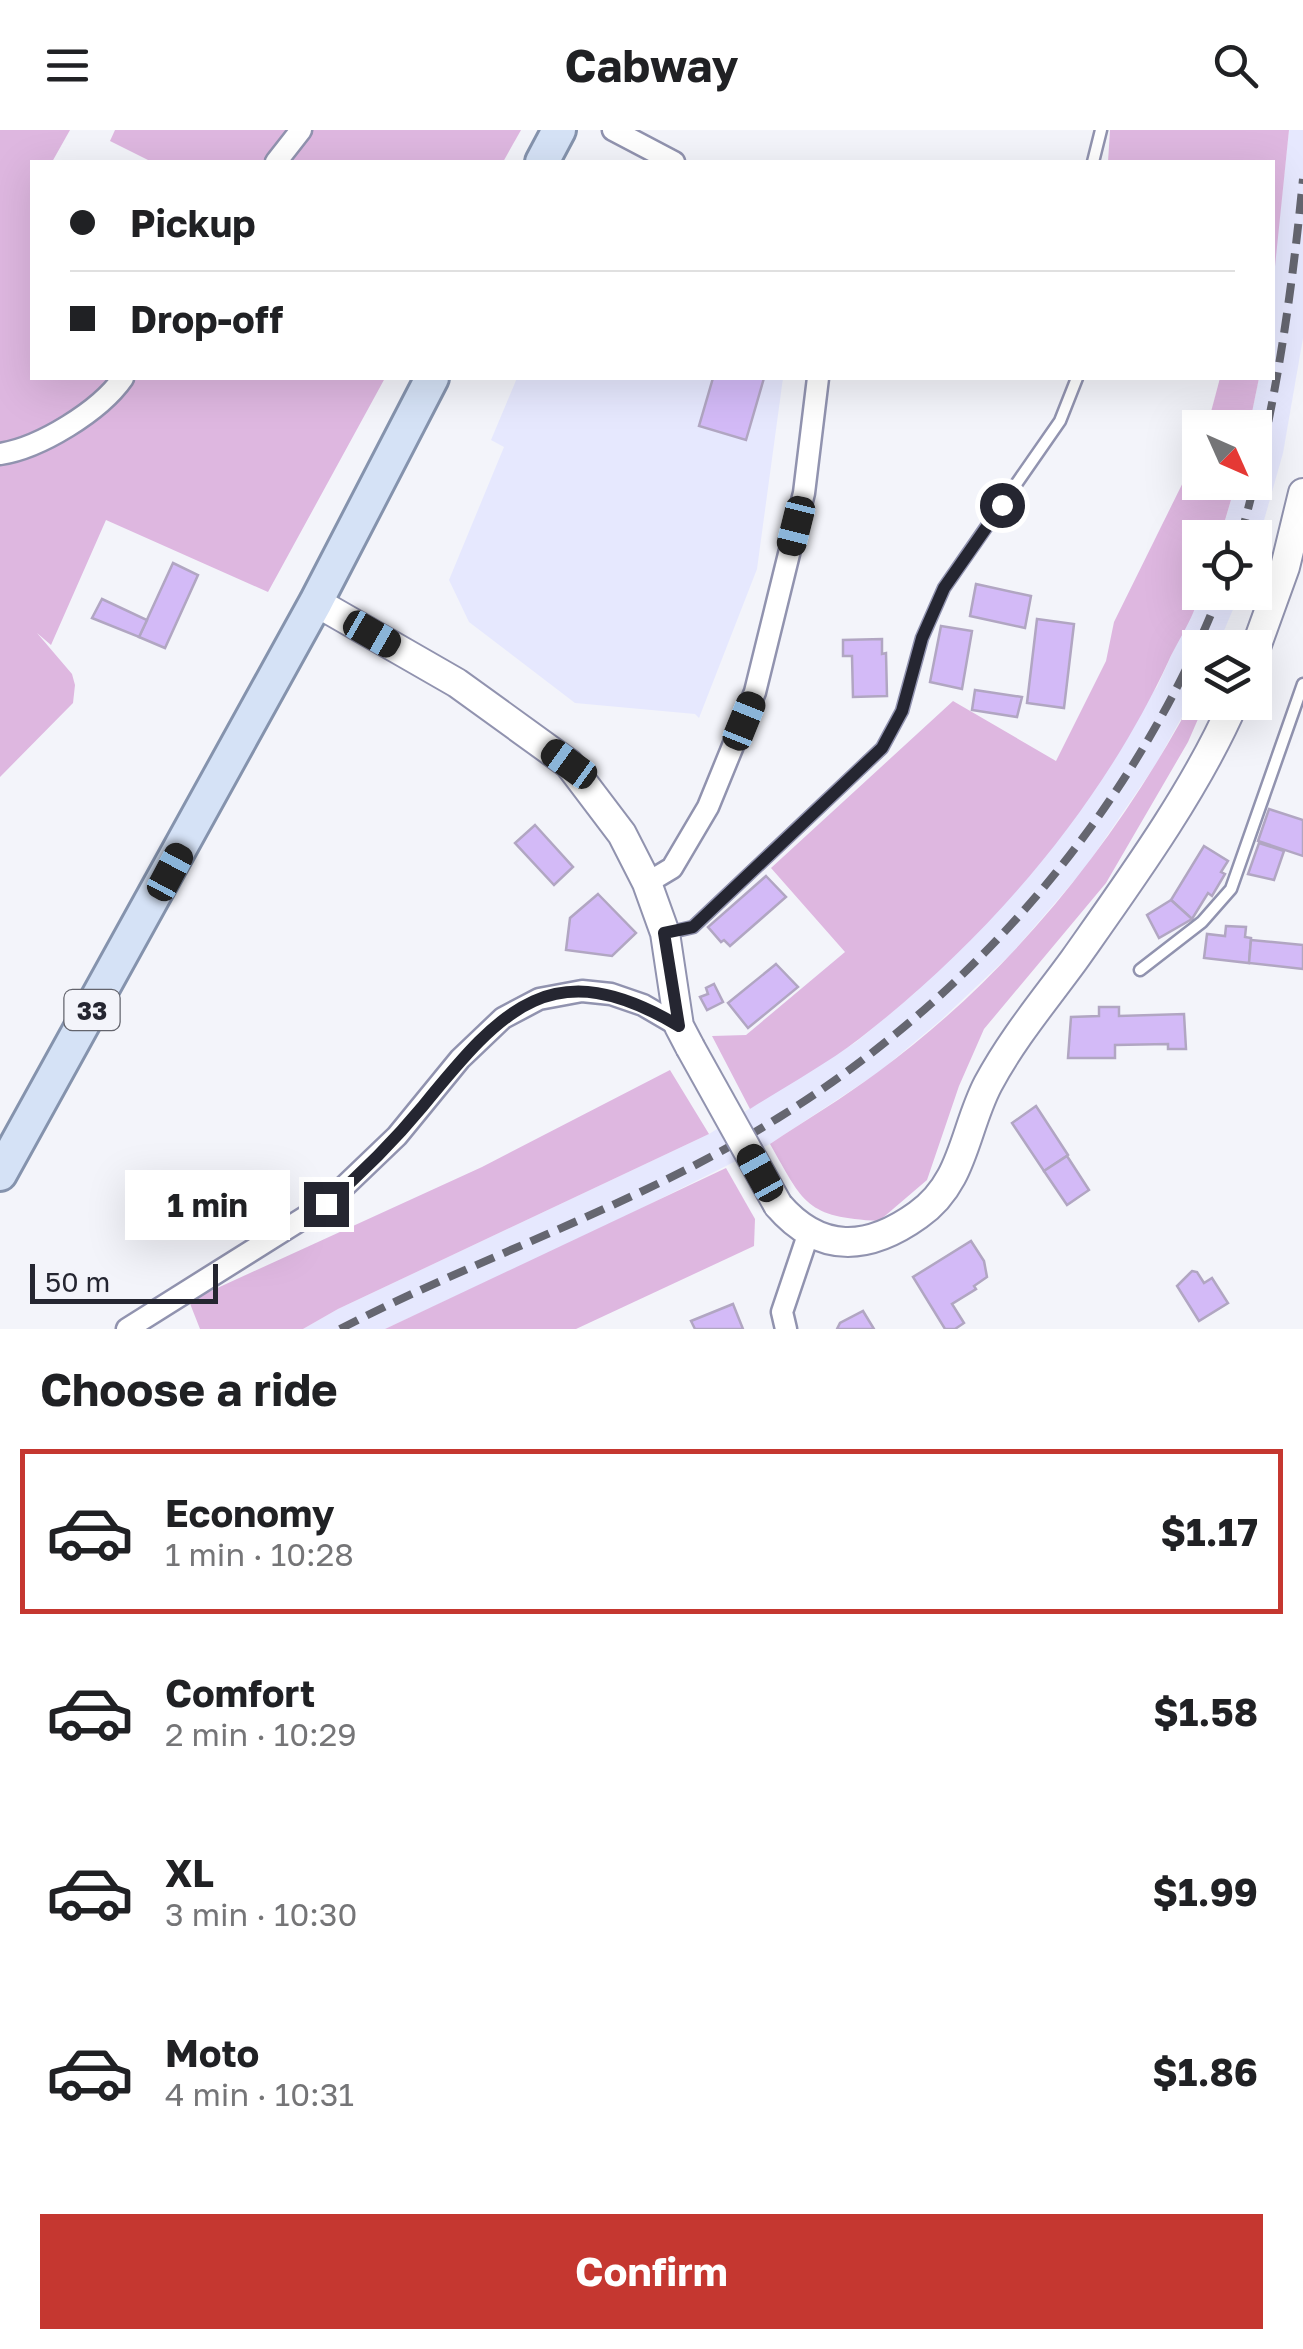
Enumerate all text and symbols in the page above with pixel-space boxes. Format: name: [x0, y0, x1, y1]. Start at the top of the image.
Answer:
icon: menu: [40, 38, 95, 93]
text: Cabway: [564, 38, 739, 92]
icon: search: [1208, 38, 1263, 93]
text: Pickup: [130, 200, 256, 245]
text: Drop-off: [130, 296, 283, 341]
north arrow: [1182, 410, 1272, 500]
map controls: [1182, 410, 1272, 720]
route start: [980, 483, 1025, 528]
car: [774, 493, 818, 559]
button: locate: [1182, 520, 1272, 610]
car: [339, 606, 405, 662]
button: layers: [1182, 630, 1272, 720]
car: [719, 688, 769, 754]
car: [536, 734, 602, 794]
car: [143, 838, 197, 906]
road number: 33: [64, 990, 120, 1030]
car: [732, 1139, 788, 1207]
callout: 1 min: [126, 1169, 291, 1239]
route end: [304, 1182, 349, 1227]
text: 1 min: [167, 1186, 248, 1224]
scale bar: [30, 1259, 218, 1304]
text: 50 m: [45, 1265, 110, 1298]
text: Choose a ride: [40, 1362, 338, 1416]
icon: car: [45, 1487, 135, 1577]
text: Economy: [165, 1490, 334, 1535]
text: $1.17: [1161, 1509, 1258, 1554]
text: 1 min · 10:28: [165, 1535, 354, 1573]
icon: car: [45, 1667, 135, 1757]
text: Comfort: [165, 1670, 315, 1715]
text: $1.58: [1153, 1689, 1258, 1734]
text: 2 min · 10:29: [165, 1715, 357, 1753]
icon: car: [45, 1847, 135, 1937]
text: XL: [165, 1850, 214, 1895]
text: $1.99: [1153, 1869, 1258, 1914]
text: 3 min · 10:30: [165, 1895, 357, 1933]
icon: car: [45, 2027, 135, 2117]
text: Moto: [165, 2030, 259, 2075]
text: $1.86: [1152, 2049, 1258, 2094]
text: 4 min · 10:31: [165, 2075, 354, 2113]
button: Confirm: [40, 2214, 1263, 2329]

